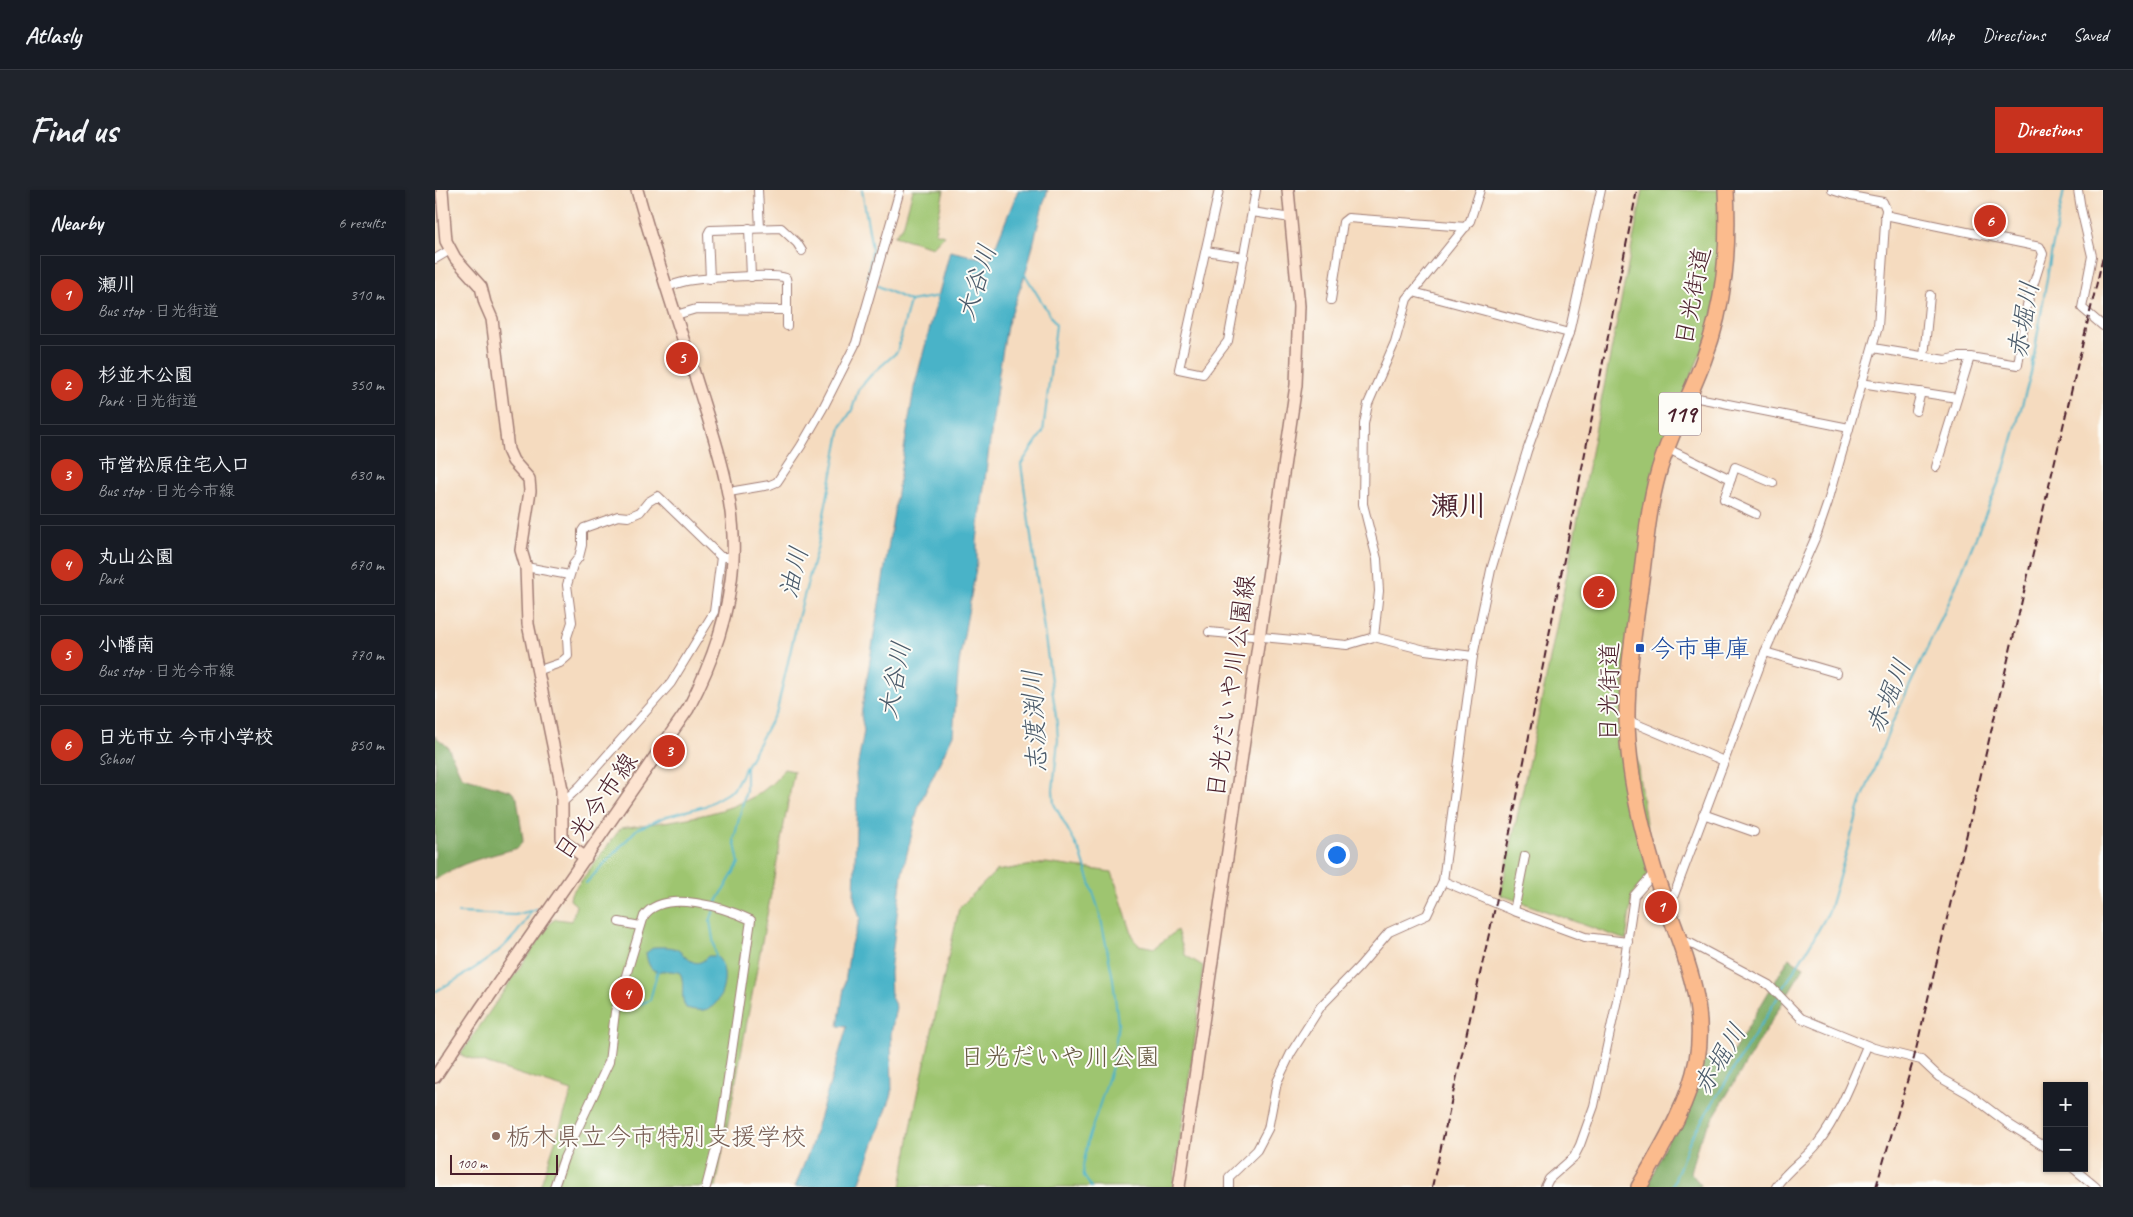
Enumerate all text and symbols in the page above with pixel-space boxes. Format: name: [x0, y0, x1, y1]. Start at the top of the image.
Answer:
text: Atlasly: [25, 20, 81, 50]
text: Map: [1927, 24, 1954, 46]
text: Directions: [1982, 24, 2045, 46]
text: Saved: [2073, 24, 2108, 46]
button: Directions: [1995, 107, 2103, 153]
text: Find us: [30, 108, 117, 153]
pin: 6: [1974, 202, 2006, 240]
text: Nearby: [50, 210, 103, 236]
text: 6 results: [338, 213, 385, 233]
water label: 大谷川: [949, 240, 1004, 324]
street label: 日光街道: [1668, 244, 1718, 348]
text: 瀬川: [98, 273, 136, 297]
water label: 赤堀川: [2000, 279, 2047, 361]
text: 1: [63, 285, 71, 305]
text: 310 m: [350, 285, 384, 305]
text: Bus stop · 日光街道: [98, 301, 219, 321]
pin: 5: [666, 339, 698, 377]
text: 杉並木公園: [98, 363, 193, 387]
text: 2: [63, 375, 71, 395]
text: 350 m: [350, 375, 384, 395]
text: Park · 日光街道: [98, 391, 198, 411]
road number: 119: [1659, 392, 1701, 435]
text: 市営松原住宅入口: [98, 453, 250, 477]
text: 3: [63, 465, 71, 485]
text: 630 m: [350, 465, 384, 485]
text: Bus stop · 日光今市線: [98, 481, 235, 501]
district label: 瀬川: [1431, 488, 1487, 523]
water label: 油川: [771, 543, 816, 601]
text: 丸山公園: [98, 545, 174, 569]
text: 4: [63, 555, 71, 575]
text: 670 m: [350, 555, 384, 575]
text: Park: [98, 569, 123, 589]
street label: 日光だいや川公園線: [1199, 572, 1262, 800]
pin: 2: [1583, 573, 1615, 611]
text: 小幡南: [98, 633, 155, 657]
place label: 今市車庫: [1650, 633, 1750, 665]
water label: 大谷川: [871, 639, 918, 722]
street label: 日光街道: [1592, 642, 1626, 742]
marker: 今市車庫: [1634, 642, 1646, 654]
text: 5: [64, 645, 70, 665]
text: 770 m: [350, 645, 384, 665]
water label: 赤堀川: [1858, 654, 1919, 739]
text: Bus stop · 日光今市線: [98, 661, 235, 681]
water label: 志渡渕川: [1015, 668, 1054, 774]
text: 日光市立 今市小学校: [98, 725, 274, 749]
pin: 3: [653, 732, 685, 770]
text: 6: [63, 735, 71, 755]
text: 850 m: [350, 735, 384, 755]
street label: 日光今市線: [547, 746, 645, 867]
text: School: [98, 749, 132, 769]
your location: [1324, 842, 1350, 868]
pin: 1: [1645, 888, 1677, 926]
pin: 4: [611, 975, 643, 1013]
water label: 赤堀川: [1685, 1017, 1754, 1101]
park label: 日光だいや川公園: [960, 1041, 1160, 1073]
map controls: [2043, 1082, 2088, 1172]
button: +: [2043, 1082, 2088, 1127]
place label: 栃木県立今市特別支援学校: [506, 1121, 806, 1153]
button: −: [2043, 1127, 2088, 1172]
marker: 栃木県立今市特別支援学校: [490, 1130, 502, 1142]
scale bar: [450, 1152, 557, 1175]
text: 100 m: [457, 1155, 487, 1172]

